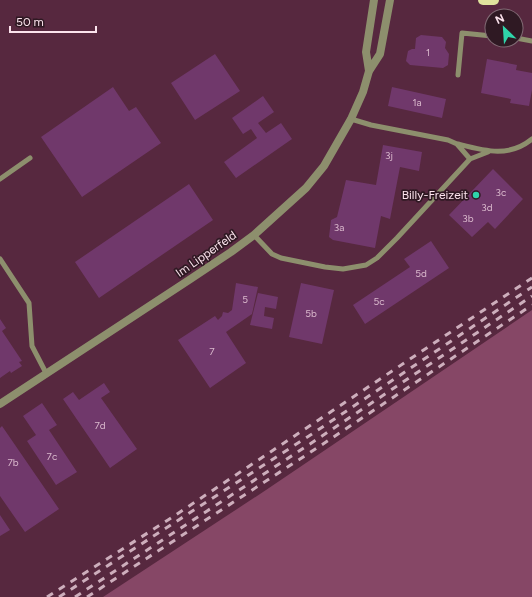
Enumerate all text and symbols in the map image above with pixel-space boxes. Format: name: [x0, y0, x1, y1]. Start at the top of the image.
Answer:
scale bar: [10, 8, 96, 34]
north arrow: [484, 8, 524, 48]
text: N: [493, 12, 507, 27]
text: 50 m: [16, 15, 44, 29]
house number: 1: [426, 46, 430, 59]
house number: 1a: [412, 96, 422, 109]
house number: 3j: [385, 149, 393, 162]
house number: 3c: [496, 186, 507, 199]
place label: Billy-Freizeit: [402, 188, 468, 202]
marker: Billy-Freizeit: [471, 190, 481, 200]
house number: 3d: [481, 201, 493, 214]
house number: 3b: [462, 212, 474, 225]
house number: 3a: [334, 221, 344, 234]
street label: Im Lipperfeld: [173, 228, 239, 280]
house number: 5d: [415, 267, 427, 280]
house number: 5: [242, 293, 248, 306]
house number: 5c: [373, 295, 385, 308]
house number: 5b: [305, 307, 317, 320]
house number: 7: [209, 345, 215, 358]
house number: 7d: [94, 419, 106, 432]
house number: 7c: [47, 450, 58, 463]
house number: 7b: [7, 456, 19, 469]

